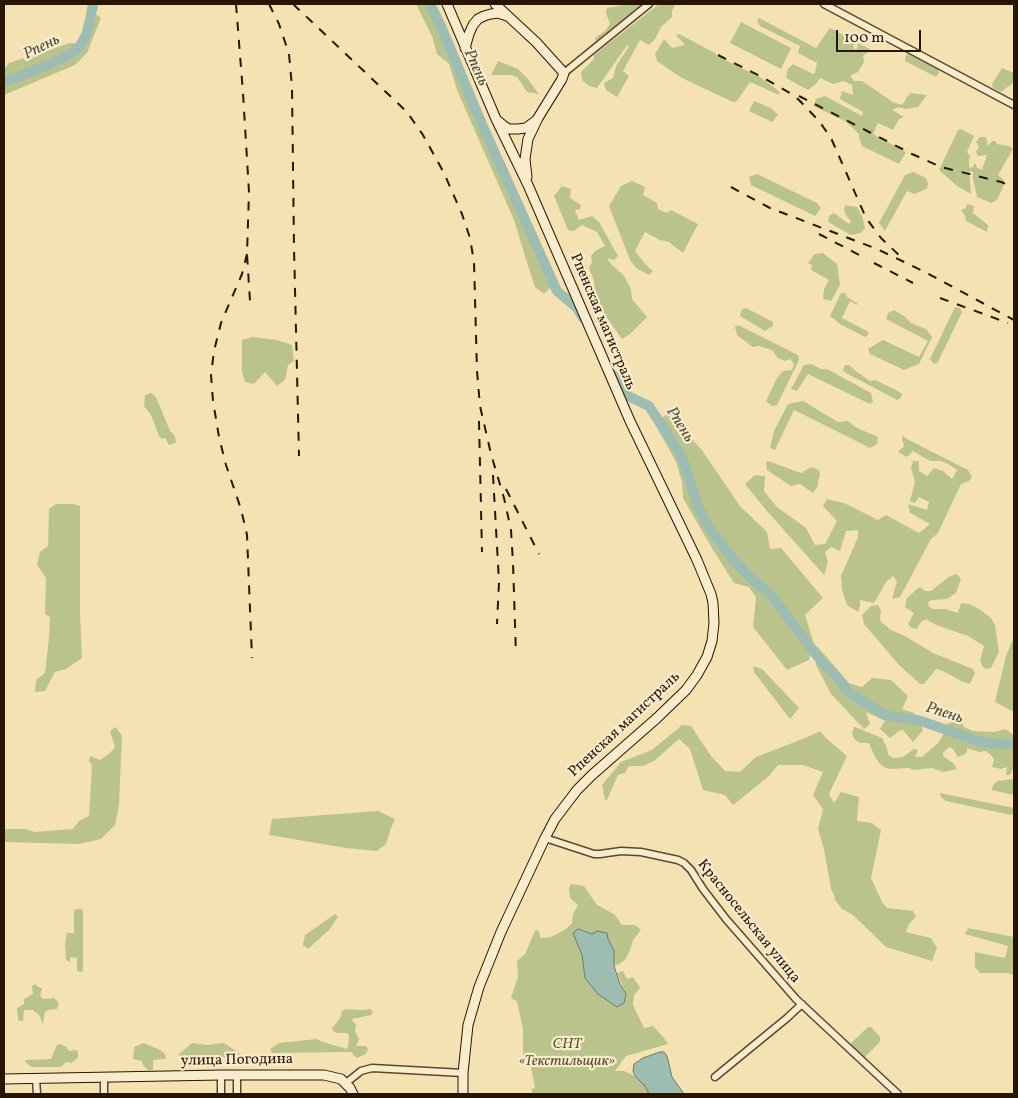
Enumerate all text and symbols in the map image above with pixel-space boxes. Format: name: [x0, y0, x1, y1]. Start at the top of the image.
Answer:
scale bar: [838, 20, 923, 52]
text: 100 m: [844, 28, 884, 49]
water label: Рпень: [21, 31, 63, 65]
water label: Рпень: [458, 47, 492, 89]
street label: Рпенская магистраль: [565, 251, 639, 393]
water label: Рпень: [661, 404, 697, 446]
street label: Рпенская магистраль: [565, 669, 685, 781]
water label: Рпень: [923, 699, 965, 729]
street label: Красносельская улица: [693, 856, 803, 988]
park label: СНТ «Текстильщик»: [519, 1036, 615, 1071]
street label: улица Погодина: [181, 1051, 293, 1071]

